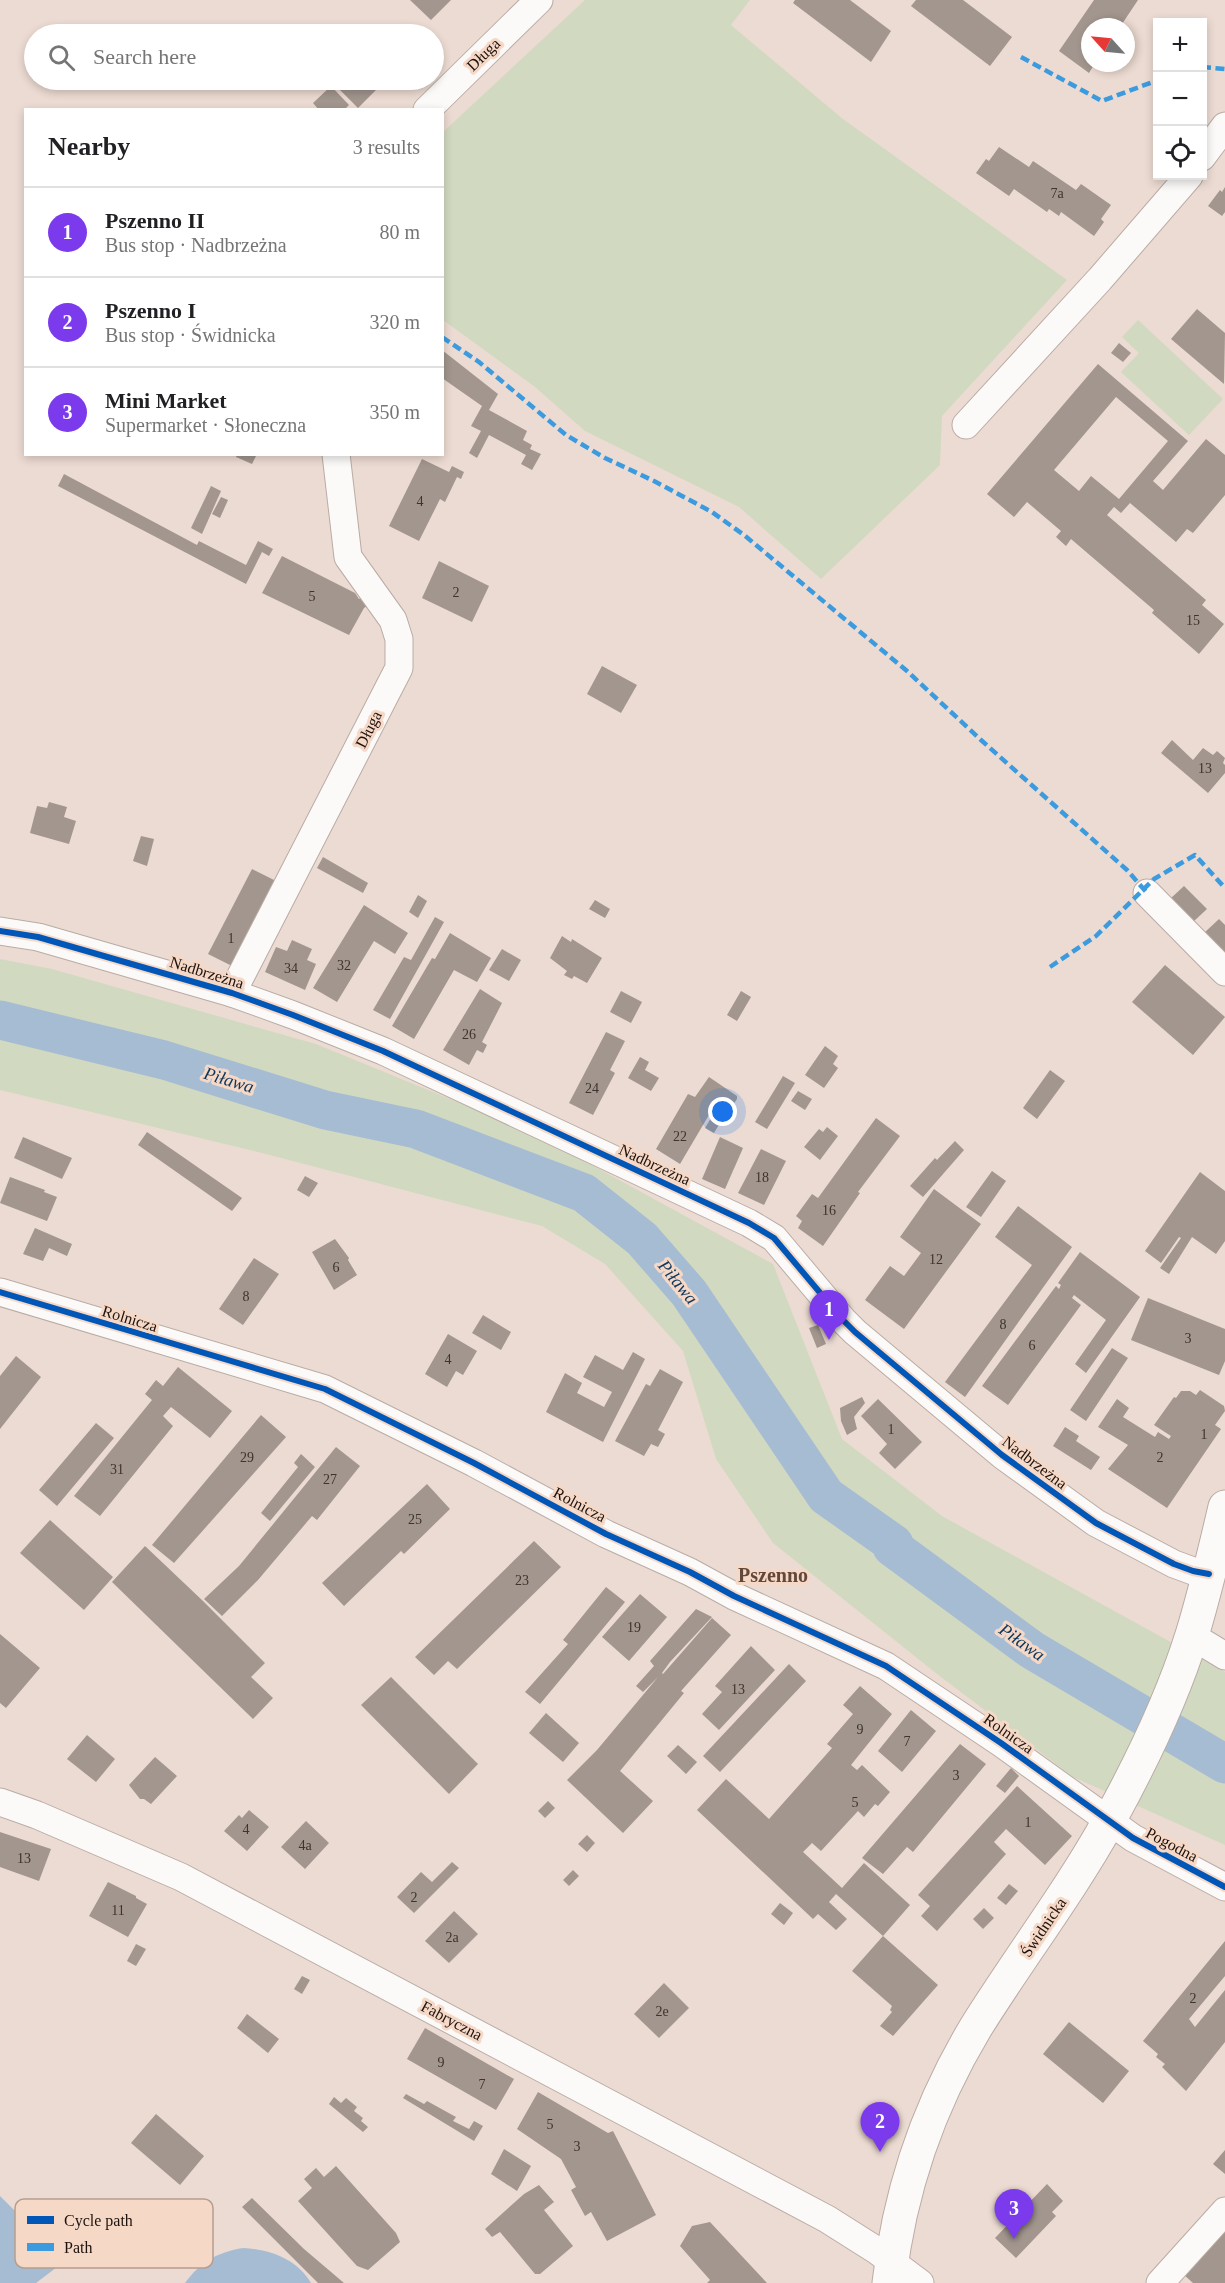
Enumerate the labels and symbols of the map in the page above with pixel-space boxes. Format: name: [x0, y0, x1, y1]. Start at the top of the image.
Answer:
north arrow: [1081, 18, 1135, 72]
street label: Długa: [463, 35, 504, 75]
house number: 7a: [1050, 186, 1064, 201]
house number: 4: [417, 494, 424, 509]
house number: 2: [453, 585, 460, 600]
house number: 5: [309, 589, 316, 604]
house number: 15: [1186, 613, 1200, 628]
street label: Długa: [352, 708, 386, 751]
house number: 13: [1198, 761, 1212, 776]
house number: 1: [228, 931, 235, 946]
street label: Nadbrzeżna: [168, 953, 246, 992]
house number: 32: [337, 958, 351, 973]
house number: 34: [284, 961, 298, 976]
house number: 26: [462, 1027, 476, 1042]
water label: Piława: [201, 1063, 256, 1097]
house number: 24: [585, 1081, 599, 1096]
your location: [708, 1097, 737, 1126]
house number: 22: [673, 1129, 687, 1144]
street label: Nadbrzeżna: [617, 1141, 693, 1188]
house number: 18: [755, 1170, 769, 1185]
house number: 16: [822, 1203, 836, 1218]
house number: 12: [929, 1252, 943, 1267]
water label: Piława: [654, 1255, 702, 1308]
house number: 6: [333, 1260, 340, 1275]
house number: 8: [243, 1289, 250, 1304]
pin: 1: [810, 1290, 848, 1340]
street label: Rolnicza: [100, 1302, 160, 1335]
house number: 8: [1000, 1317, 1007, 1332]
house number: 3: [1185, 1331, 1192, 1346]
house number: 6: [1029, 1338, 1036, 1353]
house number: 4: [445, 1352, 452, 1367]
house number: 1: [888, 1422, 895, 1437]
house number: 1: [1201, 1427, 1208, 1442]
street label: Nadbrzeżna: [999, 1433, 1070, 1492]
house number: 29: [240, 1450, 254, 1465]
house number: 2: [1157, 1450, 1164, 1465]
house number: 31: [110, 1462, 124, 1477]
house number: 27: [323, 1472, 337, 1487]
street label: Rolnicza: [551, 1484, 609, 1525]
house number: 25: [408, 1512, 422, 1527]
district label: Pszenno: [738, 1564, 808, 1586]
house number: 23: [515, 1573, 529, 1588]
water label: Piława: [995, 1619, 1049, 1665]
house number: 19: [627, 1620, 641, 1635]
house number: 13: [731, 1682, 745, 1697]
street label: Rolnicza: [981, 1710, 1037, 1757]
house number: 9: [857, 1722, 864, 1737]
house number: 7: [904, 1734, 911, 1749]
house number: 3: [953, 1768, 960, 1783]
house number: 5: [852, 1795, 859, 1810]
house number: 1: [1025, 1815, 1032, 1830]
house number: 4: [243, 1822, 250, 1837]
street label: Pogodna: [1143, 1824, 1200, 1866]
house number: 4a: [298, 1838, 312, 1853]
house number: 13: [17, 1851, 31, 1866]
house number: 2: [411, 1890, 418, 1905]
street label: Świdnicka: [1017, 1894, 1069, 1960]
house number: 11: [111, 1903, 125, 1918]
house number: 2a: [445, 1930, 459, 1945]
house number: 2: [1190, 1991, 1197, 2006]
street label: Fabryczna: [418, 1997, 485, 2044]
house number: 2e: [655, 2004, 669, 2019]
house number: 9: [438, 2055, 445, 2070]
house number: 7: [479, 2077, 486, 2092]
pin: 2: [860, 2102, 900, 2152]
house number: 5: [547, 2117, 554, 2132]
house number: 3: [574, 2139, 581, 2154]
pin: 3: [994, 2190, 1034, 2239]
legend: [15, 2199, 213, 2268]
text: Cycle path: [64, 2212, 133, 2230]
text: Path: [64, 2239, 92, 2256]

